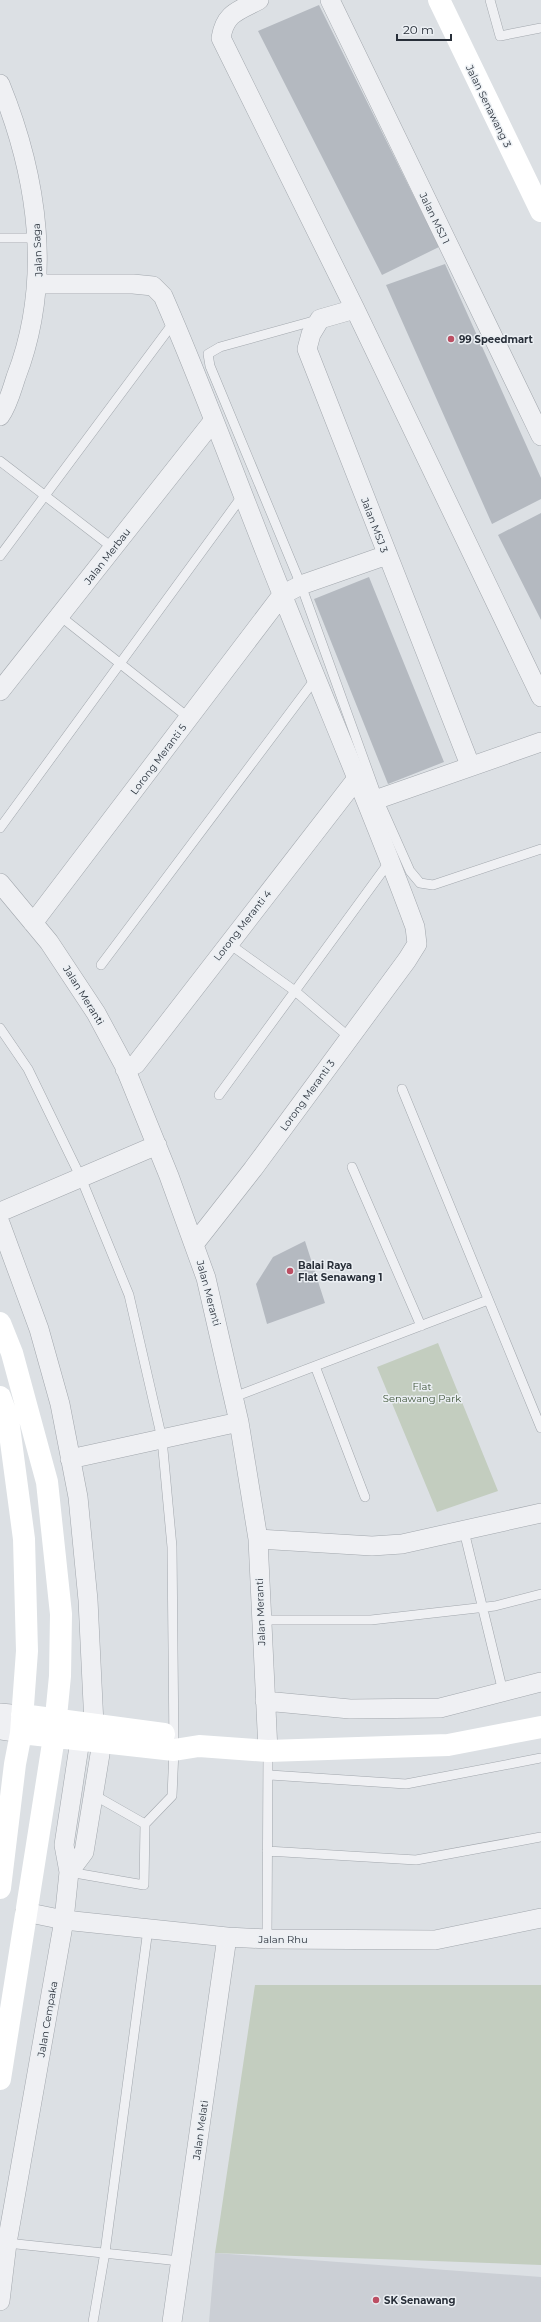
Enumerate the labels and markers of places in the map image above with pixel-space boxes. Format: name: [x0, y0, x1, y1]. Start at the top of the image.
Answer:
place label: 99 Speedmart: [459, 333, 534, 346]
marker: 99 Speedmart: [446, 334, 456, 344]
place label: Balai Raya Flat Senawang 1: [298, 1259, 383, 1284]
marker: Balai Raya Flat Senawang 1: [285, 1266, 295, 1276]
place label: SK Senawang: [384, 2294, 456, 2307]
marker: SK Senawang: [371, 2295, 381, 2305]

